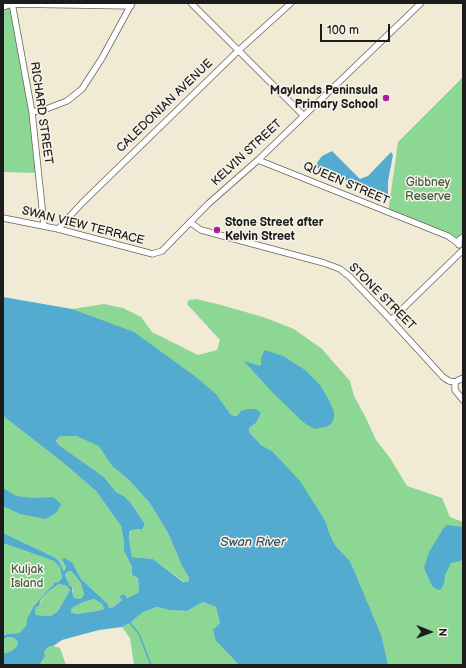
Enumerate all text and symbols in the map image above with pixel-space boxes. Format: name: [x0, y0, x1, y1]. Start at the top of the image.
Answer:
scale bar: [322, 16, 392, 42]
text: 100 m: [327, 23, 359, 38]
street label: CALEDONIAN AVENUE: [114, 56, 216, 156]
street label: RICHARD STREET: [27, 61, 55, 165]
place label: Maylands Peninsula Primary School: [270, 84, 378, 112]
marker: Maylands Peninsula Primary School: [381, 93, 391, 103]
street label: KELVIN STREET: [209, 117, 285, 189]
street label: QUEEN STREET: [301, 159, 391, 209]
park label: Gibbney Reserve: [405, 176, 451, 204]
street label: SWAN VIEW TERRACE: [20, 204, 146, 248]
place label: Stone Street after Kelvin Street: [225, 216, 324, 244]
marker: Stone Street after Kelvin Street: [212, 225, 222, 235]
street label: STONE STREET: [346, 261, 418, 333]
water label: Swan River: [220, 535, 286, 551]
park label: Kuljak Island: [11, 563, 43, 591]
north arrow: [410, 612, 450, 652]
text: N: [436, 628, 449, 636]

